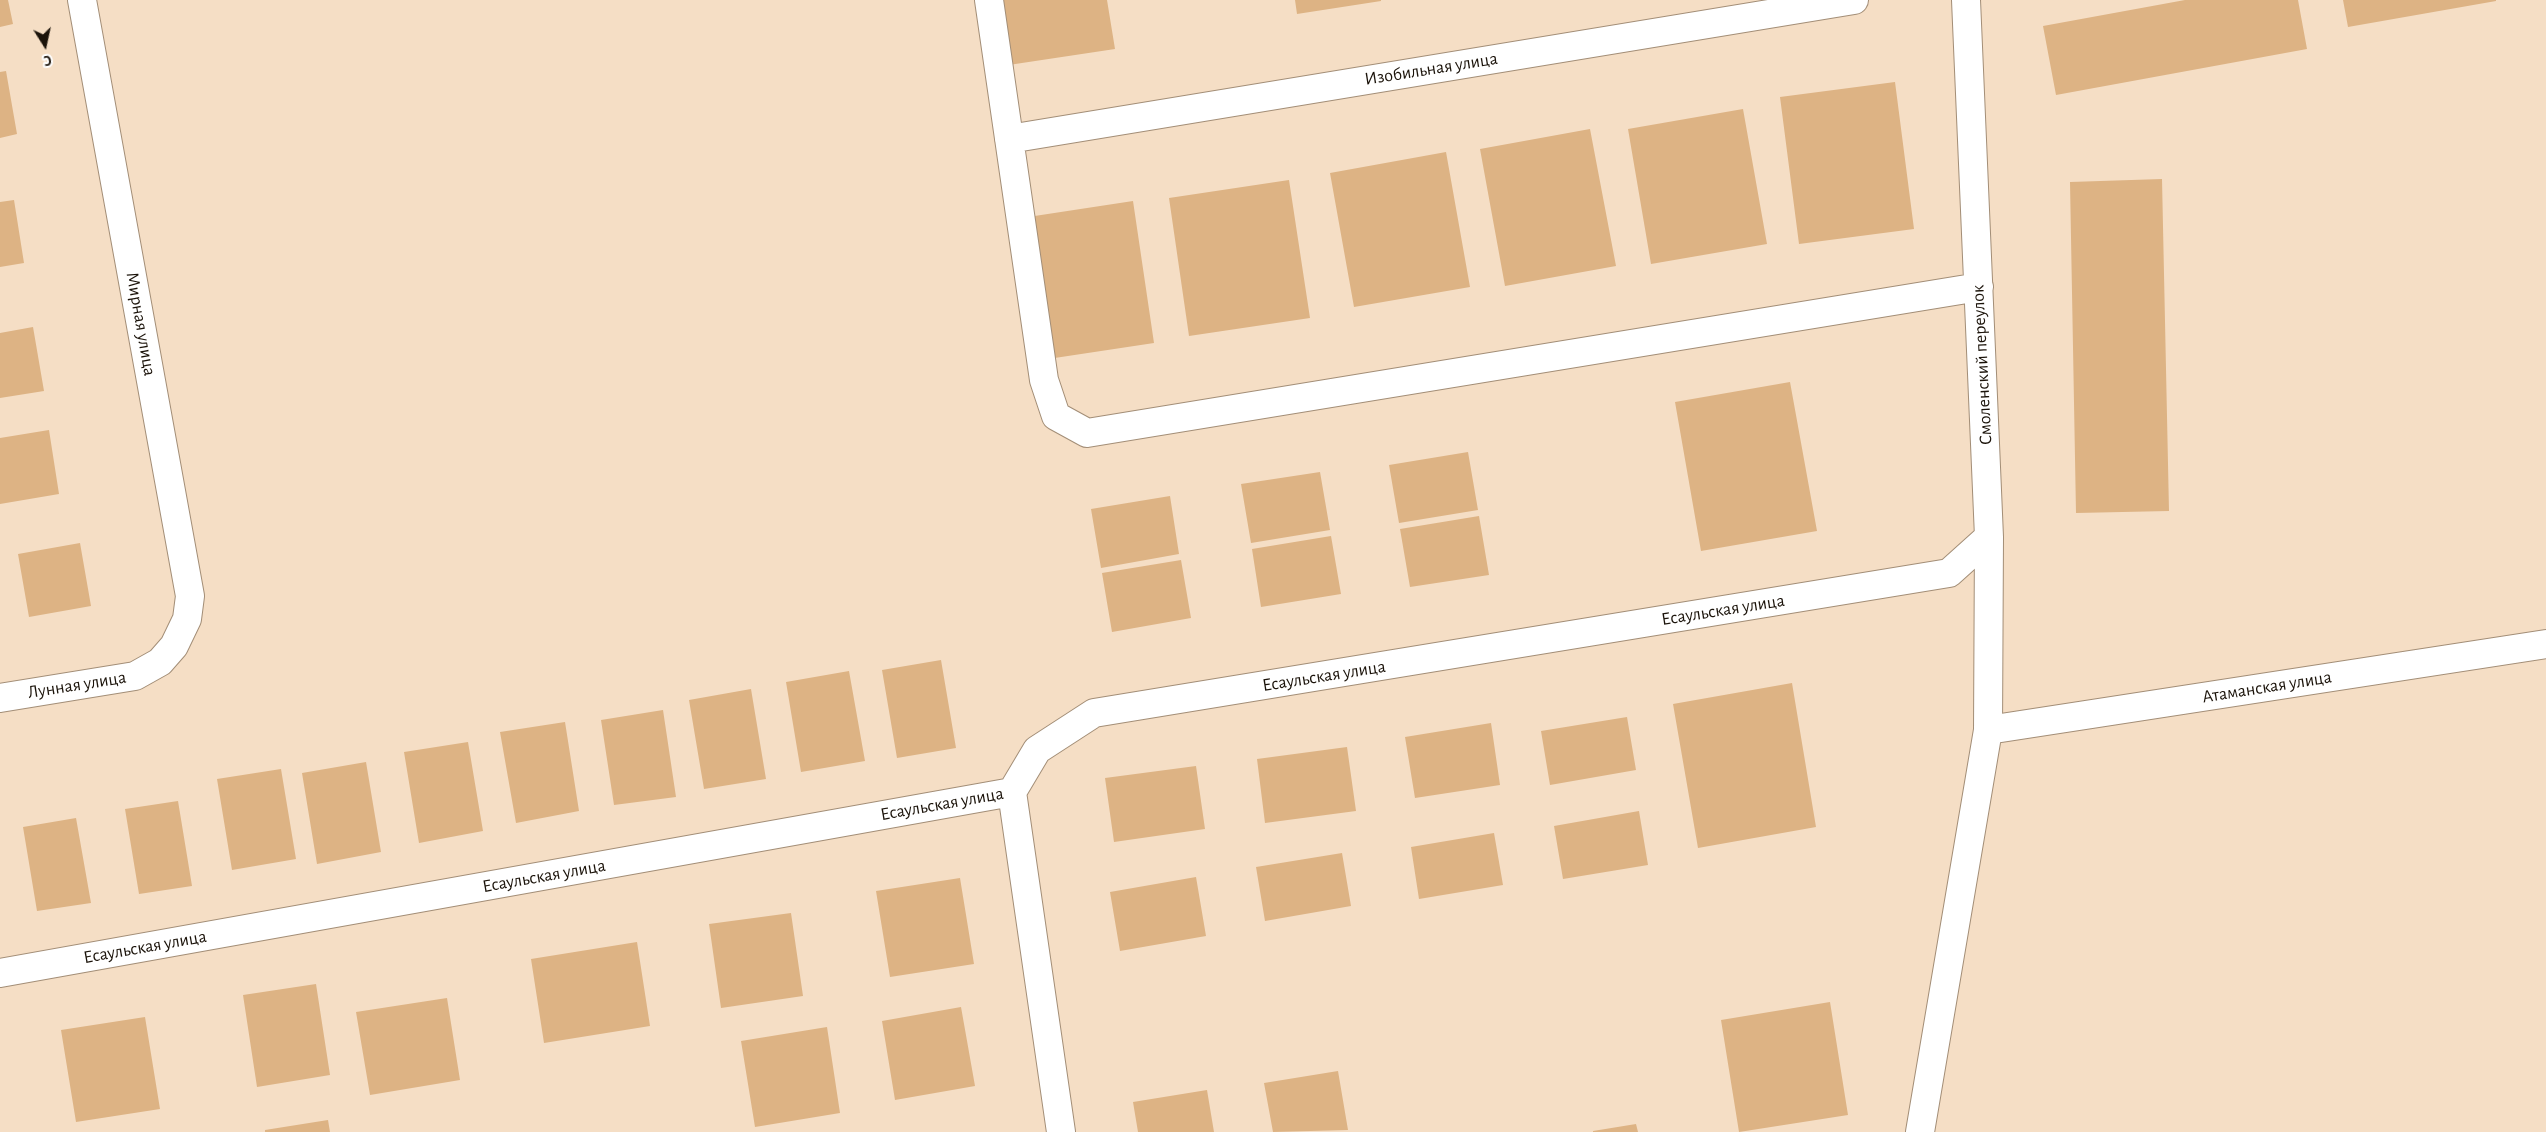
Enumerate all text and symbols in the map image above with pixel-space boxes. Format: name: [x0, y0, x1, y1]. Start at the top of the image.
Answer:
north arrow: [20, 20, 70, 70]
street label: Изобильная улица: [1363, 48, 1499, 90]
text: С: [43, 52, 53, 67]
street label: Мирная улица: [121, 270, 161, 378]
street label: Смоленский переулок: [1967, 284, 1997, 446]
street label: Есаульская улица: [1660, 590, 1786, 630]
street label: Есаульская улица: [1261, 656, 1387, 696]
street label: Атаманская улица: [2201, 666, 2333, 708]
street label: Лунная улица: [26, 667, 128, 703]
street label: Есаульская улица: [879, 783, 1005, 825]
street label: Есаульская улица: [481, 855, 607, 897]
street label: Есаульская улица: [82, 926, 208, 968]

